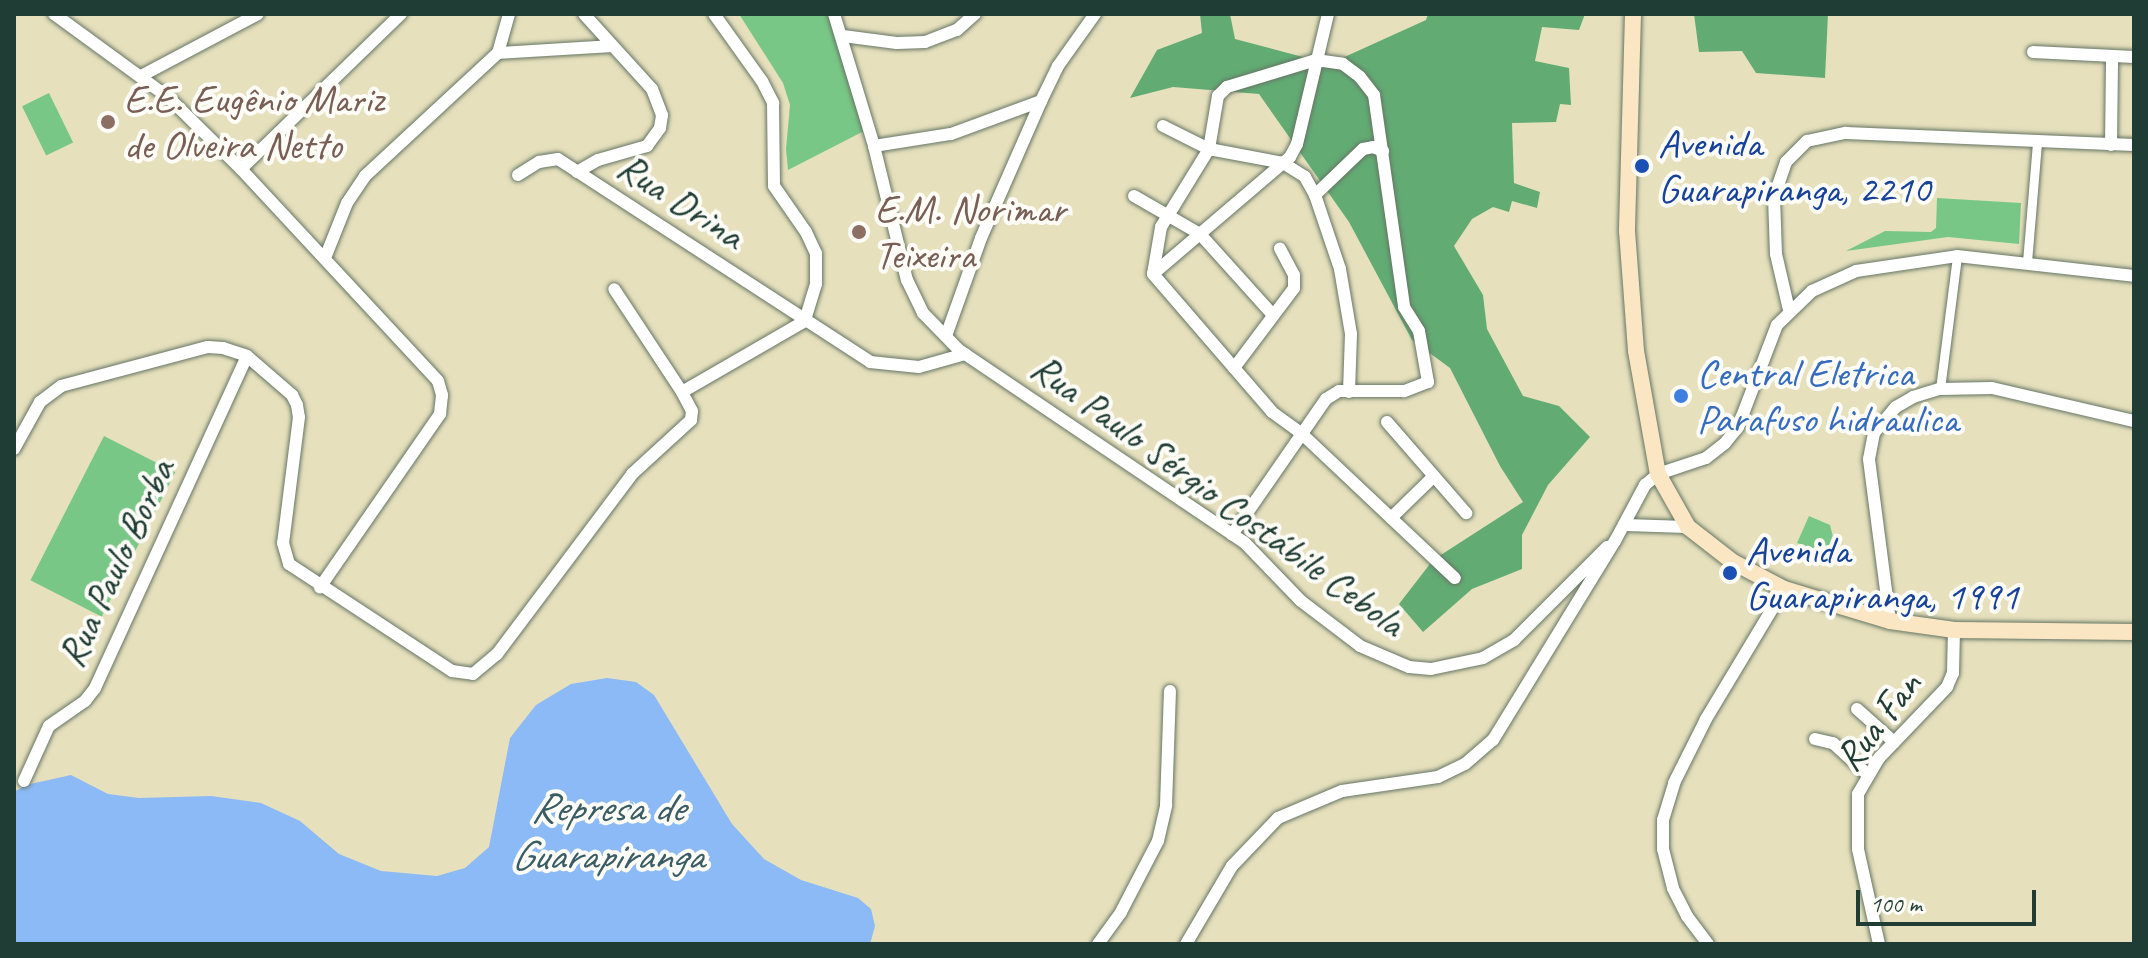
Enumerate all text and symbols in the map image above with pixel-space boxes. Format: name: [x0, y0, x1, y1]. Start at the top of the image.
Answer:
place label: E.E. Eugênio Mariz de Olveira Netto: [124, 75, 385, 169]
marker: E.E. Eugênio Mariz de Olveira Netto: [99, 113, 117, 131]
place label: Avenida Guarapiranga, 2210: [1658, 119, 1930, 213]
street label: Rua Drina: [609, 143, 753, 259]
marker: Avenida Guarapiranga, 2210: [1633, 157, 1651, 175]
place label: E.M. Norimar Teixeira: [875, 185, 1066, 279]
marker: E.M. Norimar Teixeira: [850, 223, 868, 241]
street label: Rua Paulo Sérgio Costábile Cebola: [1021, 343, 1415, 647]
place label: Central Eletrica Parafuso hidraulica: [1697, 349, 1957, 443]
marker: Central Eletrica Parafuso hidraulica: [1672, 387, 1690, 405]
street label: Rua Paulo Borba: [47, 452, 185, 674]
place label: Avenida Guarapiranga, 1991: [1746, 526, 2018, 620]
marker: Avenida Guarapiranga, 1991: [1721, 564, 1739, 582]
street label: Rua Fan: [1824, 662, 1932, 780]
water label: Represa de Guarapiranga: [511, 783, 703, 882]
scale bar: [1860, 874, 2040, 924]
text: 100 m: [1870, 889, 1922, 919]

